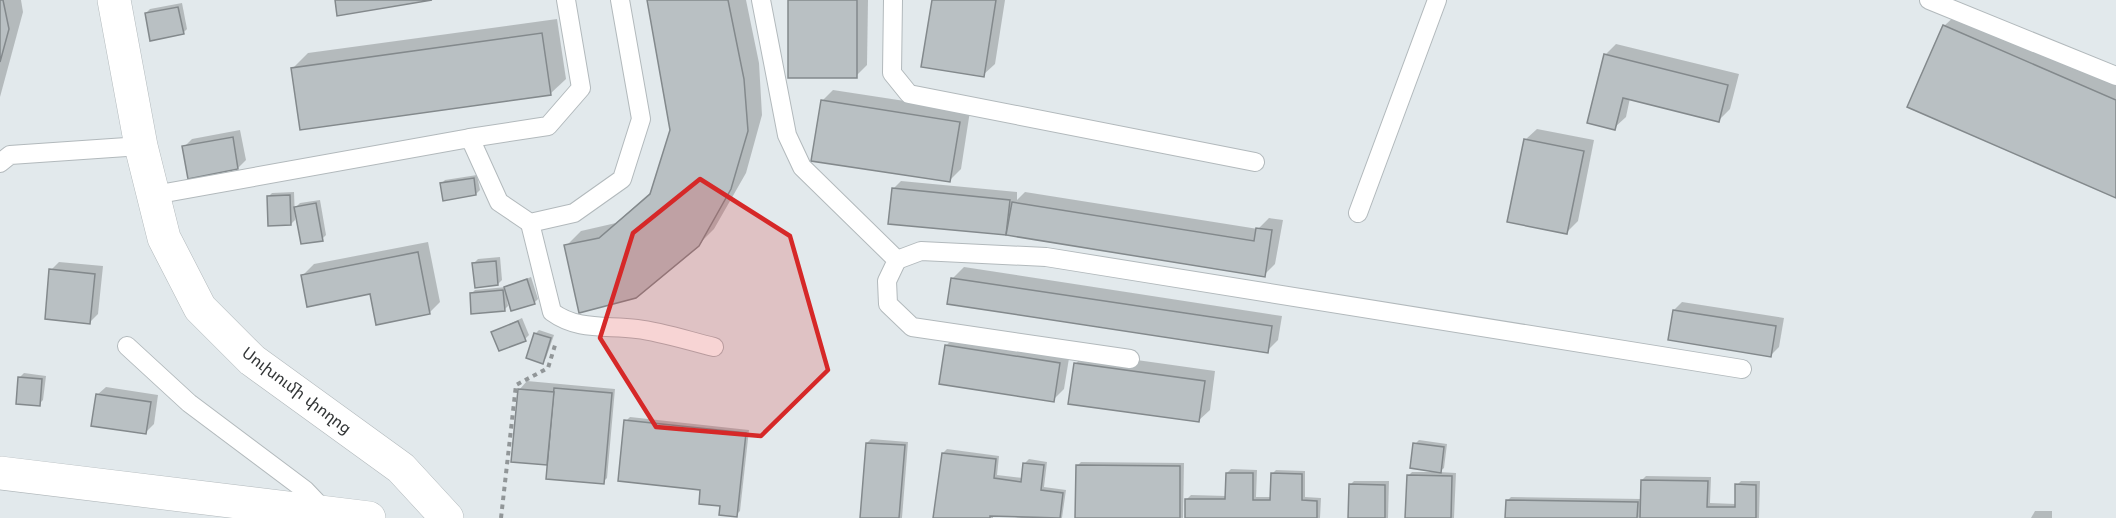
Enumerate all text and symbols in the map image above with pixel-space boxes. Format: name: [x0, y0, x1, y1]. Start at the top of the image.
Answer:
street label: Սուխումի փողոց: [238, 342, 356, 438]

